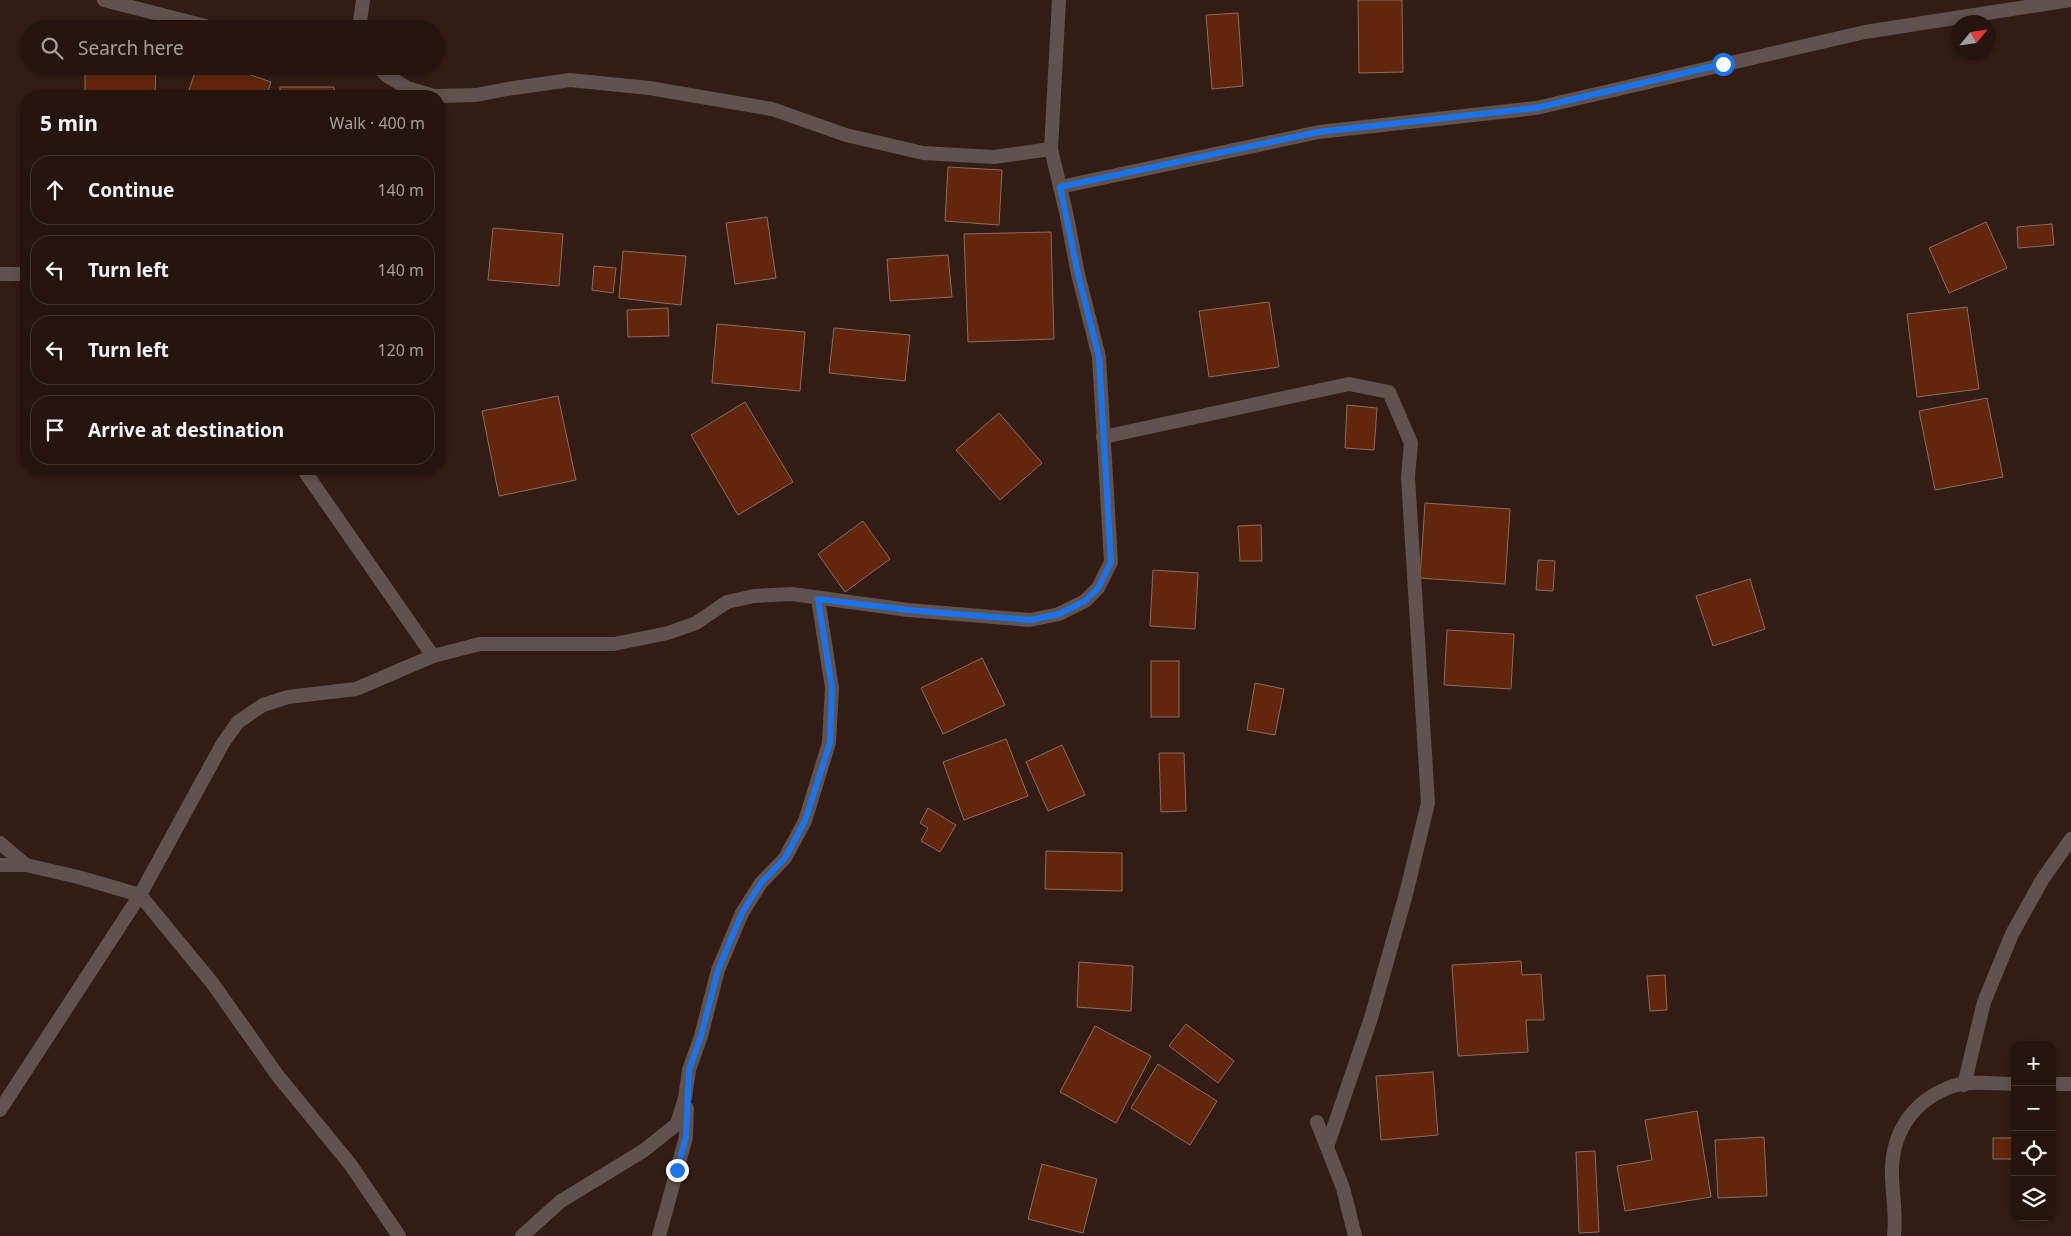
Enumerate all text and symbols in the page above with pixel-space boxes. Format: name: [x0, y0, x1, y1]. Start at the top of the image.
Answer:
north arrow: [1951, 15, 1996, 60]
search box: [20, 20, 445, 75]
icon: search: [38, 34, 66, 62]
text: Search here: [78, 35, 184, 61]
route start: [1712, 53, 1735, 76]
text: 5 min: [40, 109, 98, 137]
text: Walk · 400 m: [330, 112, 425, 134]
icon: ahead: [41, 176, 69, 204]
text: Continue: [88, 177, 174, 203]
text: 140 m: [377, 179, 424, 201]
icon: left: [41, 256, 69, 284]
text: Turn left: [88, 257, 169, 283]
text: 140 m: [377, 259, 424, 281]
icon: left: [41, 336, 69, 364]
text: Turn left: [88, 337, 169, 363]
text: 120 m: [377, 339, 424, 361]
icon: arrive: [41, 416, 69, 444]
text: Arrive at destination: [88, 417, 284, 443]
map controls: [2011, 1041, 2056, 1221]
button: +: [2011, 1041, 2056, 1086]
button: −: [2011, 1086, 2056, 1131]
button: locate: [2011, 1131, 2056, 1176]
route end: [666, 1159, 689, 1182]
button: layers: [2011, 1176, 2056, 1221]

